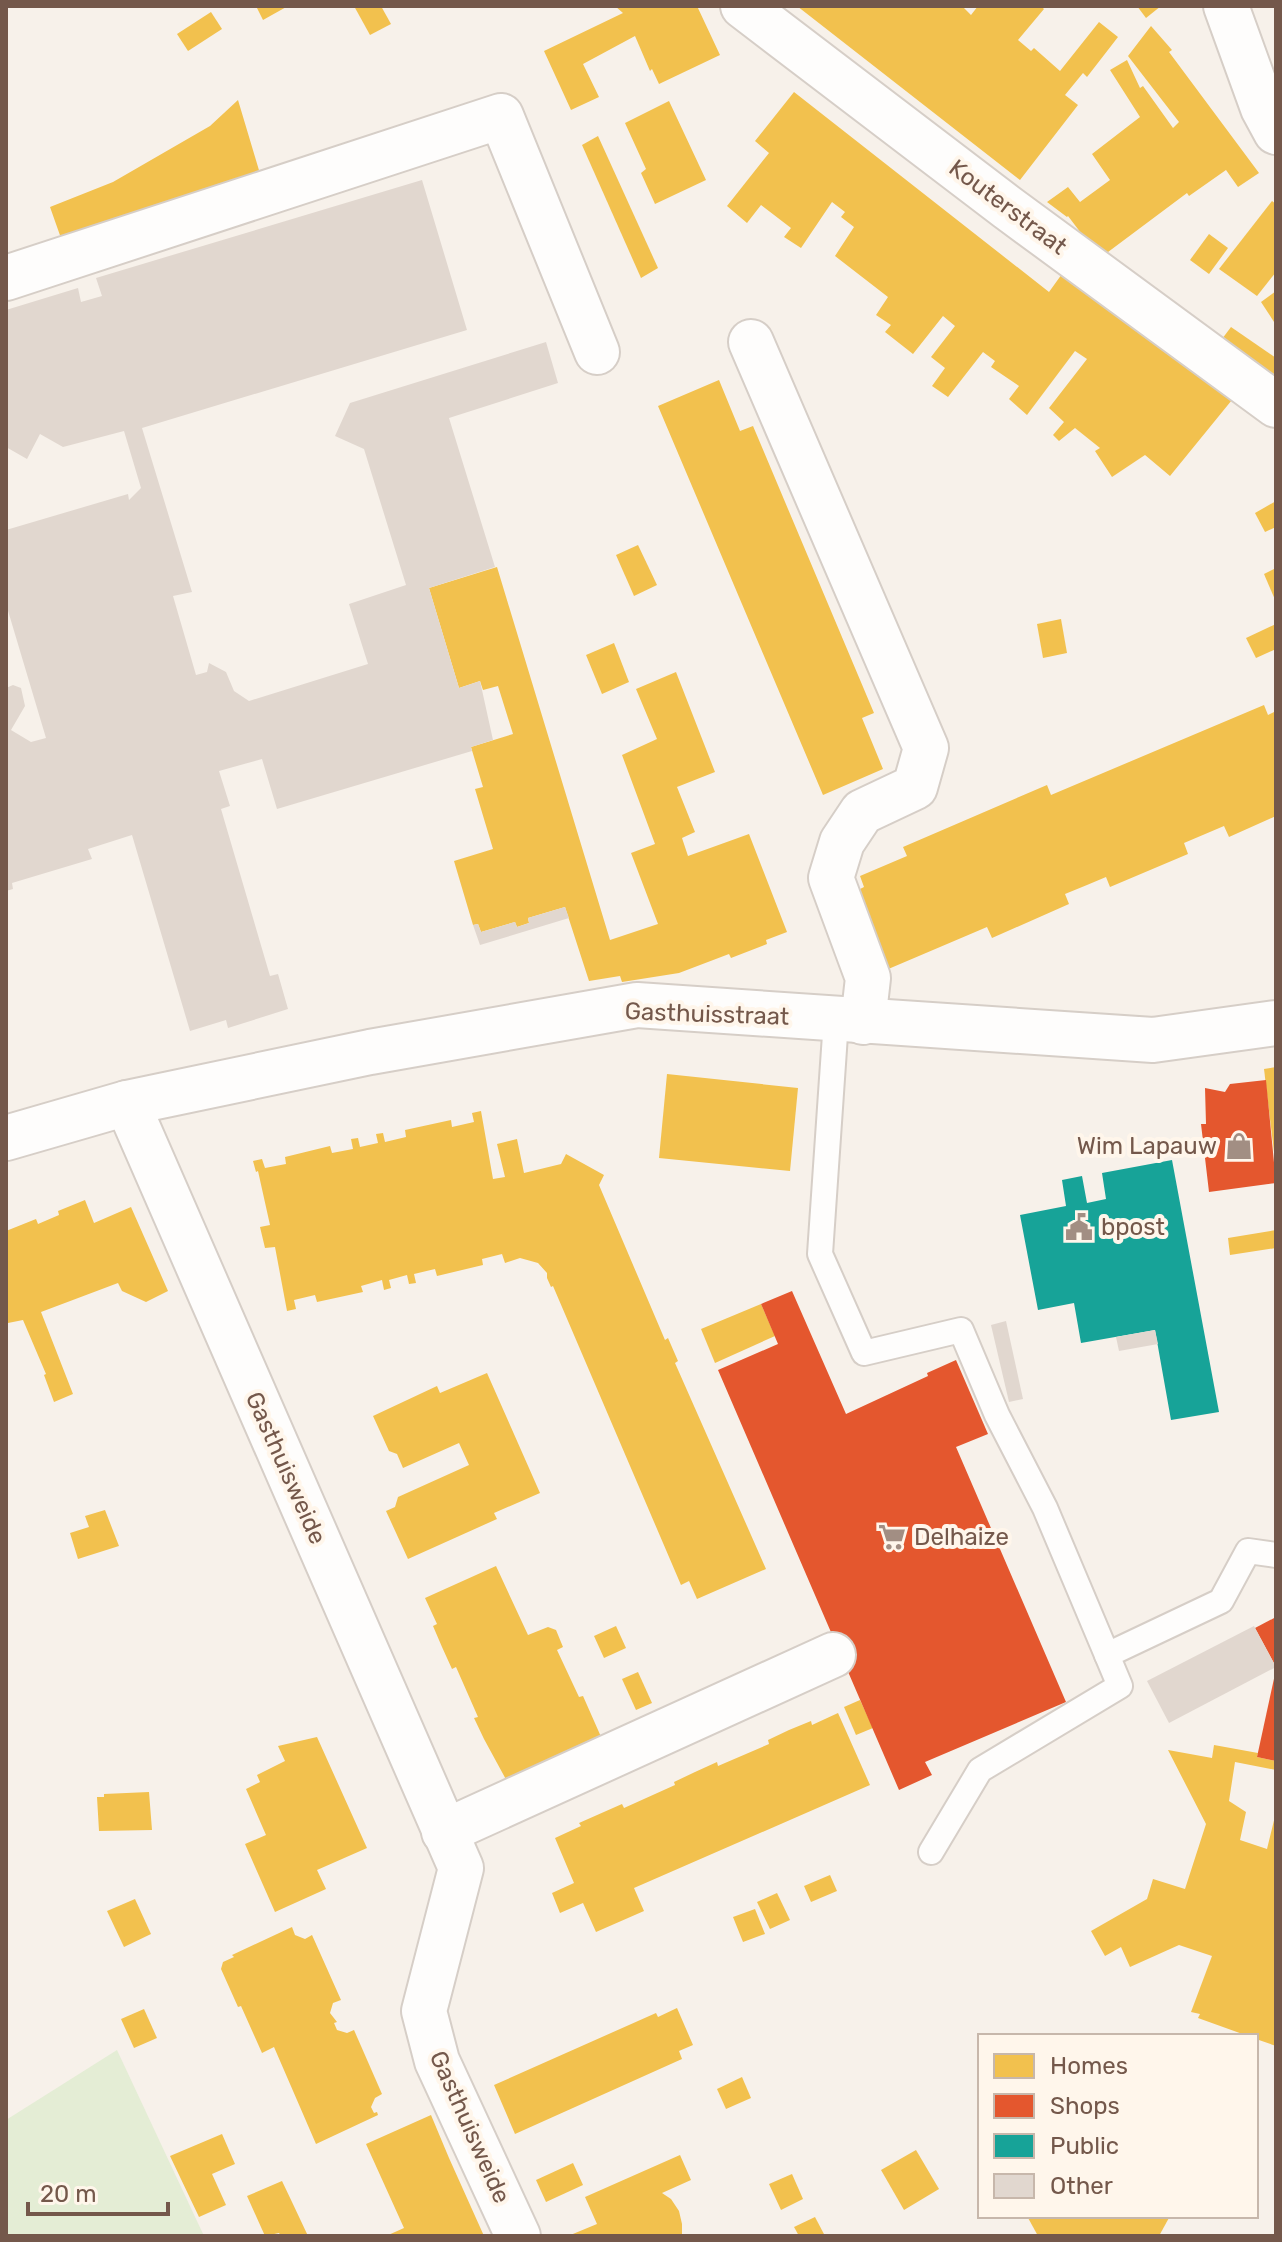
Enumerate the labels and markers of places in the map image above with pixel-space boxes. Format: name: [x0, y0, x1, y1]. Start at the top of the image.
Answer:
shop icon: Wim Lapauw: [1224, 1131, 1254, 1161]
place label: Wim Lapauw: [1077, 1132, 1217, 1160]
public building icon: bpost: [1064, 1212, 1094, 1242]
place label: bpost: [1101, 1213, 1165, 1241]
supermarket icon: Delhaize: [877, 1522, 907, 1552]
place label: Delhaize: [914, 1523, 1009, 1551]

